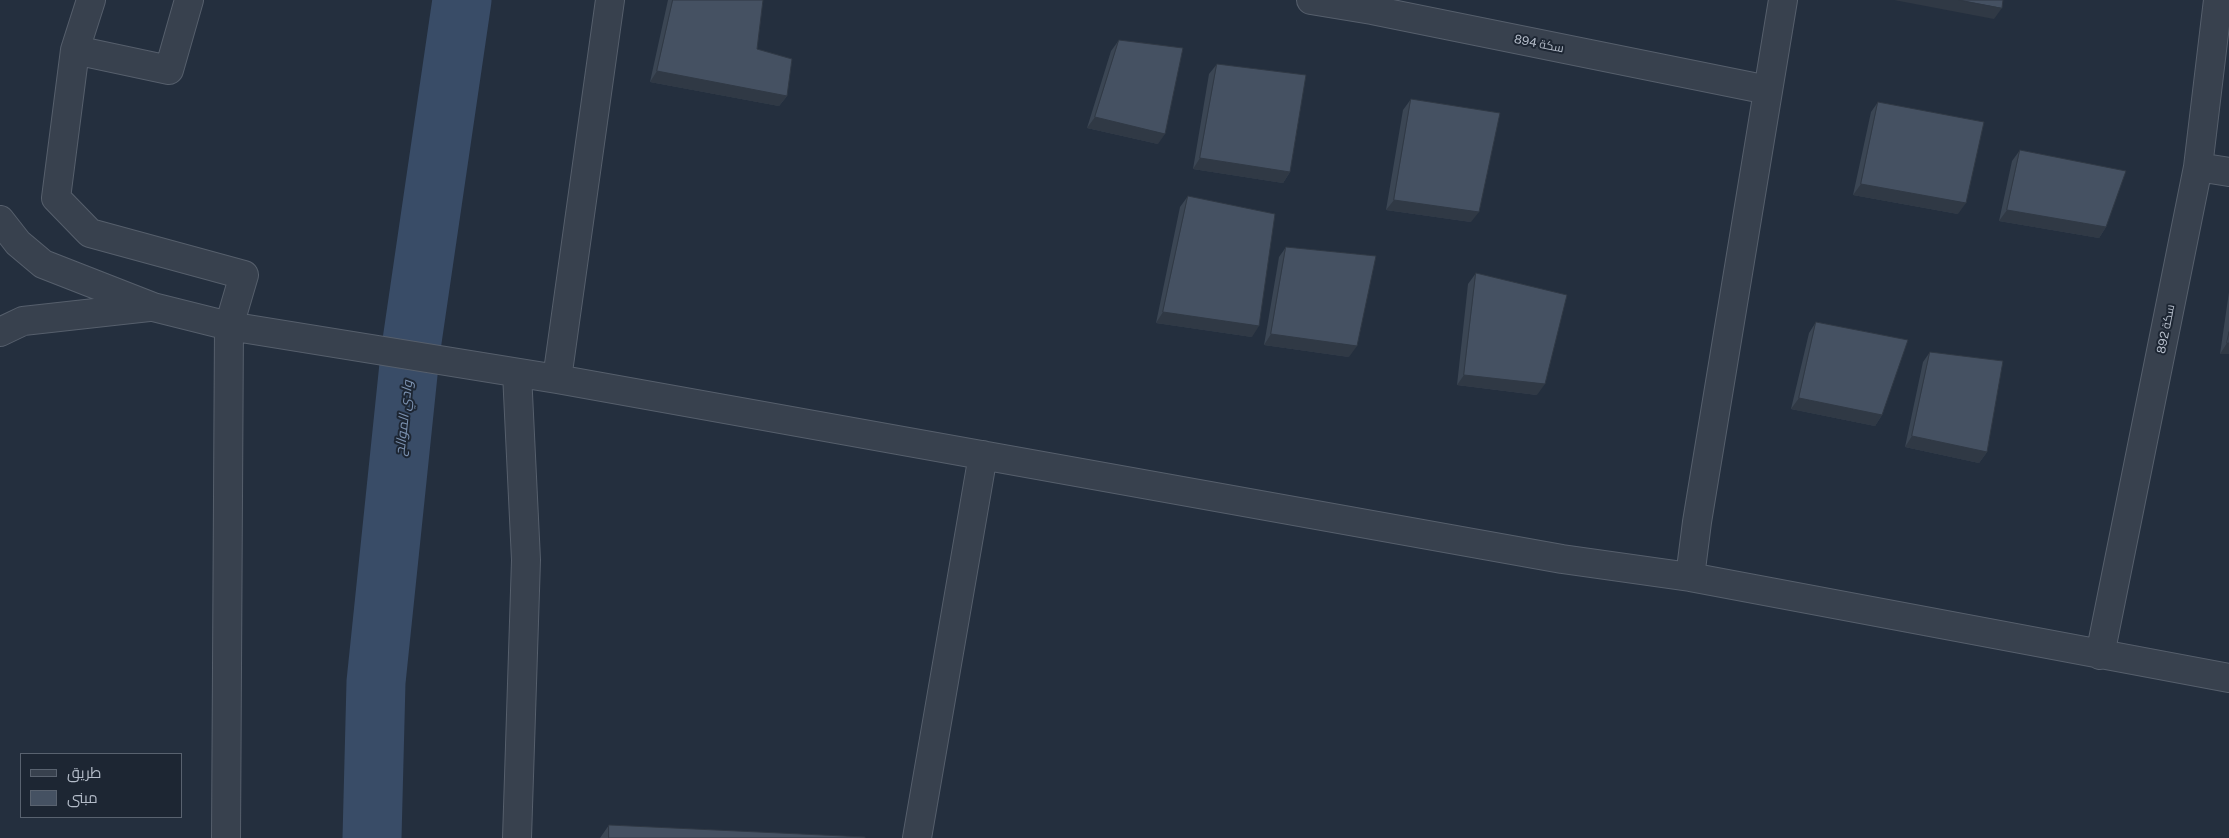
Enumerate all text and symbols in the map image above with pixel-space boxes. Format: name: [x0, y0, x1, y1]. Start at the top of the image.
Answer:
street label: سكة 894: [1513, 32, 1565, 56]
street label: سكة 892: [2154, 303, 2178, 355]
water label: وادي الموالح: [392, 379, 416, 457]
legend: [20, 753, 182, 818]
text: طريق: [67, 764, 101, 781]
text: مبنى: [67, 789, 98, 806]

